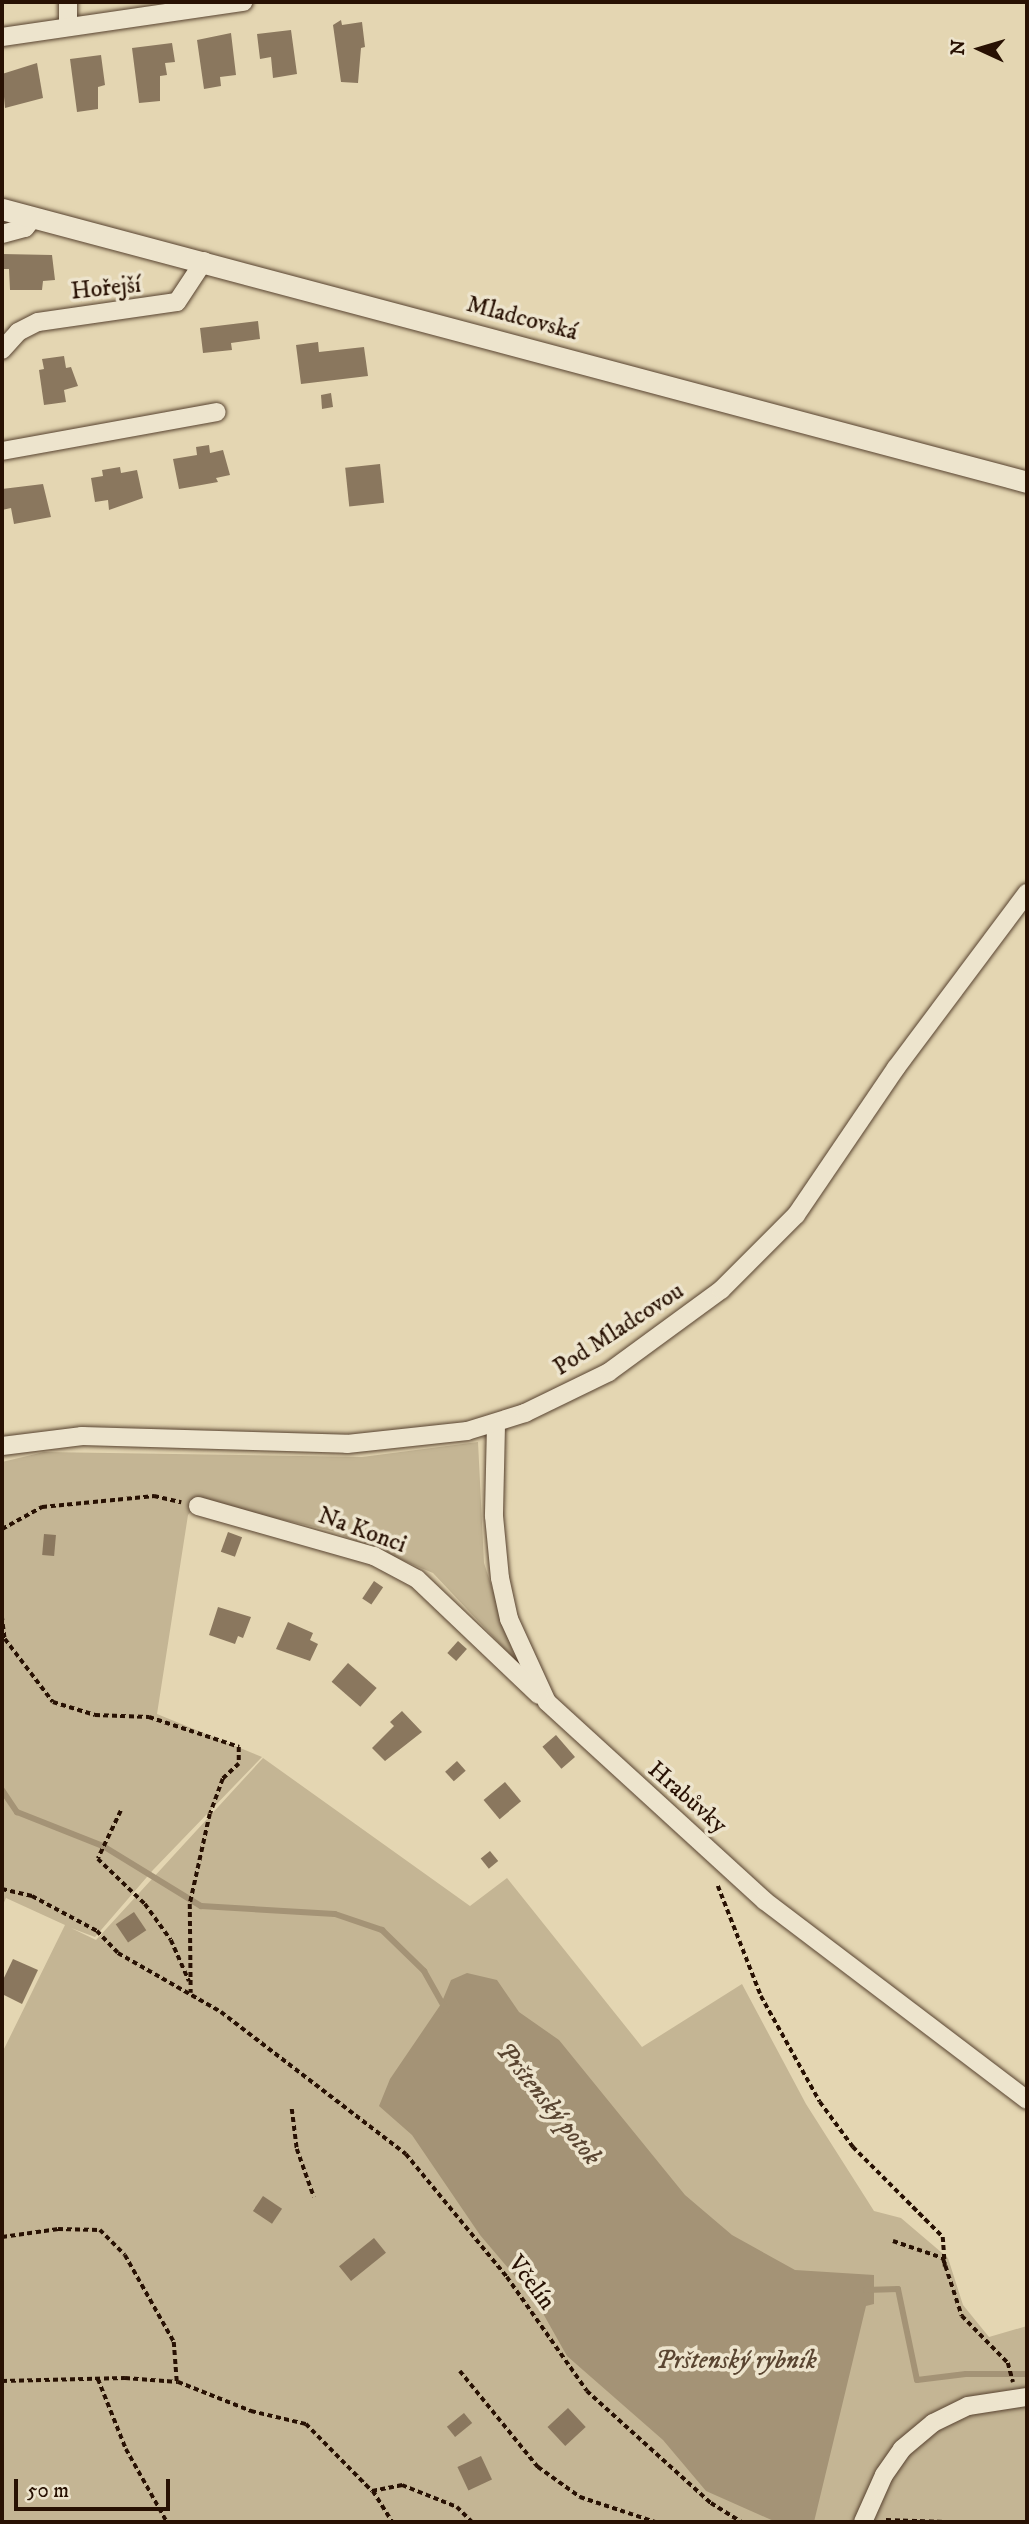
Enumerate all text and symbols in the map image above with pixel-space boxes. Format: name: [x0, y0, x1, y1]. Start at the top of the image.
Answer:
north arrow: [945, 14, 1015, 84]
text: N: [947, 39, 971, 56]
street label: Hořejší: [70, 271, 142, 307]
street label: Mladcovská: [463, 290, 581, 348]
street label: Pod Mladcovou: [549, 1277, 689, 1383]
street label: Na Konci: [314, 1502, 410, 1560]
street label: Hrabůvky: [641, 1756, 733, 1840]
water label: Prštenský potok: [489, 2036, 607, 2172]
street label: Včelín: [501, 2250, 561, 2316]
water label: Prštenský rybník: [655, 2345, 817, 2377]
scale bar: [18, 2464, 173, 2508]
text: 50 m: [27, 2478, 69, 2504]

